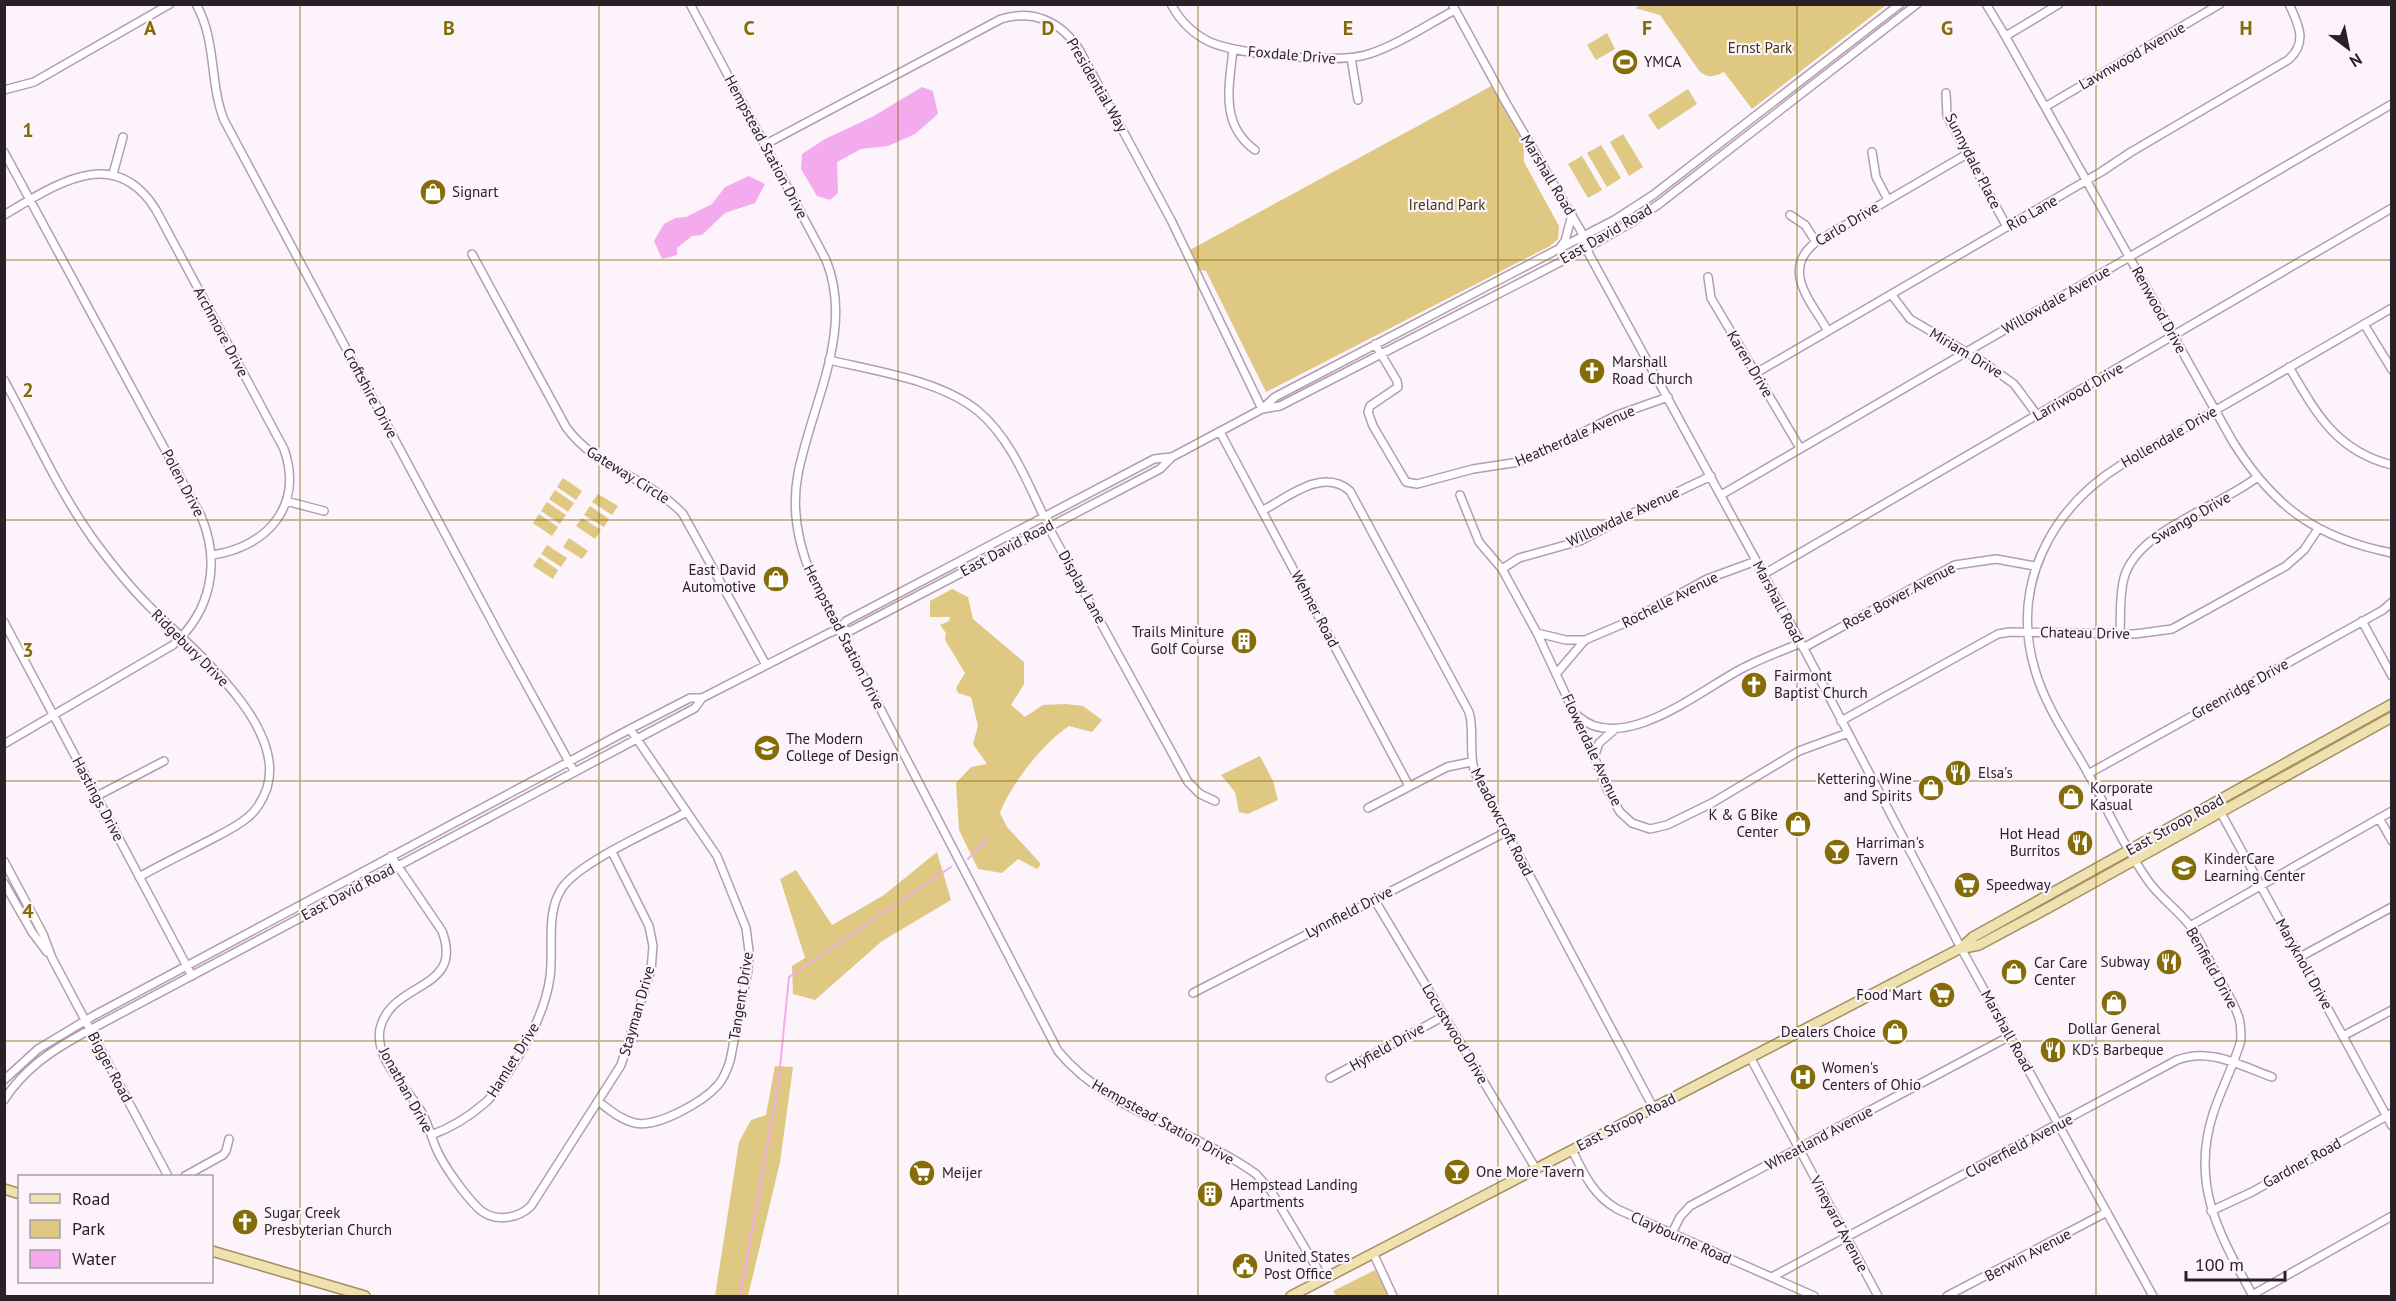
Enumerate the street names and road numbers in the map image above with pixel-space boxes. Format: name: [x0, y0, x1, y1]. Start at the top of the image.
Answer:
street label: Lawnwood Avenue: [2075, 17, 2188, 94]
street label: Presidential Way: [1063, 34, 1132, 135]
street label: Foxdale Drive: [1247, 41, 1337, 68]
street label: Hempstead Station Drive: [721, 72, 812, 222]
street label: Sunnydale Place: [1941, 110, 2006, 212]
street label: Marshall Road: [1517, 131, 1580, 219]
street label: Rio Lane: [2003, 190, 2061, 235]
street label: Carlo Drive: [1811, 197, 1882, 250]
street label: East David Road: [1556, 200, 1655, 268]
street label: Willowdale Avenue: [1998, 261, 2113, 338]
street label: Renwood Drive: [2128, 263, 2191, 357]
street label: Archmore Drive: [190, 283, 253, 380]
street label: Miriam Drive: [1926, 323, 2006, 382]
street label: Karen Drive: [1723, 327, 1778, 401]
street label: Croftshire Drive: [339, 344, 402, 441]
street label: Larriwood Drive: [2029, 358, 2127, 425]
street label: Heatherdale Avenue: [1512, 401, 1638, 470]
street label: Hollendale Drive: [2117, 401, 2220, 472]
street label: Gateway Circle: [583, 442, 673, 508]
street label: Polen Drive: [158, 446, 209, 520]
street label: Willowdale Avenue: [1563, 482, 1682, 551]
street label: Swango Drive: [2148, 487, 2234, 548]
street label: East David Road: [957, 515, 1057, 580]
street label: Display Lane: [1054, 547, 1110, 627]
street label: Marshall Road: [1749, 557, 1808, 646]
street label: Rose Bower Avenue: [1839, 558, 1958, 633]
street label: Hempstead Station Drive: [800, 561, 889, 712]
street label: Wehner Road: [1287, 567, 1344, 650]
street label: Rochelle Avenue: [1618, 567, 1721, 632]
street label: Ridgebury Drive: [148, 605, 233, 690]
street label: Chateau Drive: [2040, 622, 2130, 643]
street label: Greenridge Drive: [2188, 654, 2292, 723]
street label: Flowerdale Avenue: [1558, 691, 1627, 809]
street label: Hastings Drive: [68, 753, 129, 844]
street label: Meadowcroft Road: [1467, 765, 1538, 879]
street label: East Stroop Road: [2122, 790, 2227, 859]
street label: East David Road: [298, 859, 398, 924]
street label: Lynnfield Drive: [1302, 881, 1396, 942]
street label: Maryknoll Drive: [2272, 915, 2337, 1013]
street label: Benfield Drive: [2182, 924, 2243, 1012]
street label: Tangent Drive: [724, 950, 757, 1041]
street label: Stayman Drive: [615, 964, 658, 1058]
street label: Locustwood Drive: [1418, 980, 1493, 1087]
street label: Marshall Road: [1977, 986, 2038, 1075]
street label: Hyfield Drive: [1346, 1018, 1428, 1075]
street label: Hamlet Drive: [482, 1019, 543, 1101]
street label: Bigger Road: [84, 1028, 137, 1105]
street label: Jonathan Drive: [375, 1043, 438, 1136]
street label: Hempstead Station Drive: [1089, 1075, 1238, 1169]
street label: East Stroop Road: [1573, 1088, 1679, 1155]
street label: Wheatland Avenue: [1762, 1101, 1876, 1174]
street label: Cloverfield Avenue: [1962, 1109, 2076, 1182]
street label: Gardner Road: [2259, 1133, 2344, 1192]
street label: Vineyard Avenue: [1806, 1172, 1873, 1275]
street label: Claybourne Road: [1628, 1207, 1735, 1268]
street label: Berwin Avenue: [1981, 1224, 2074, 1285]

